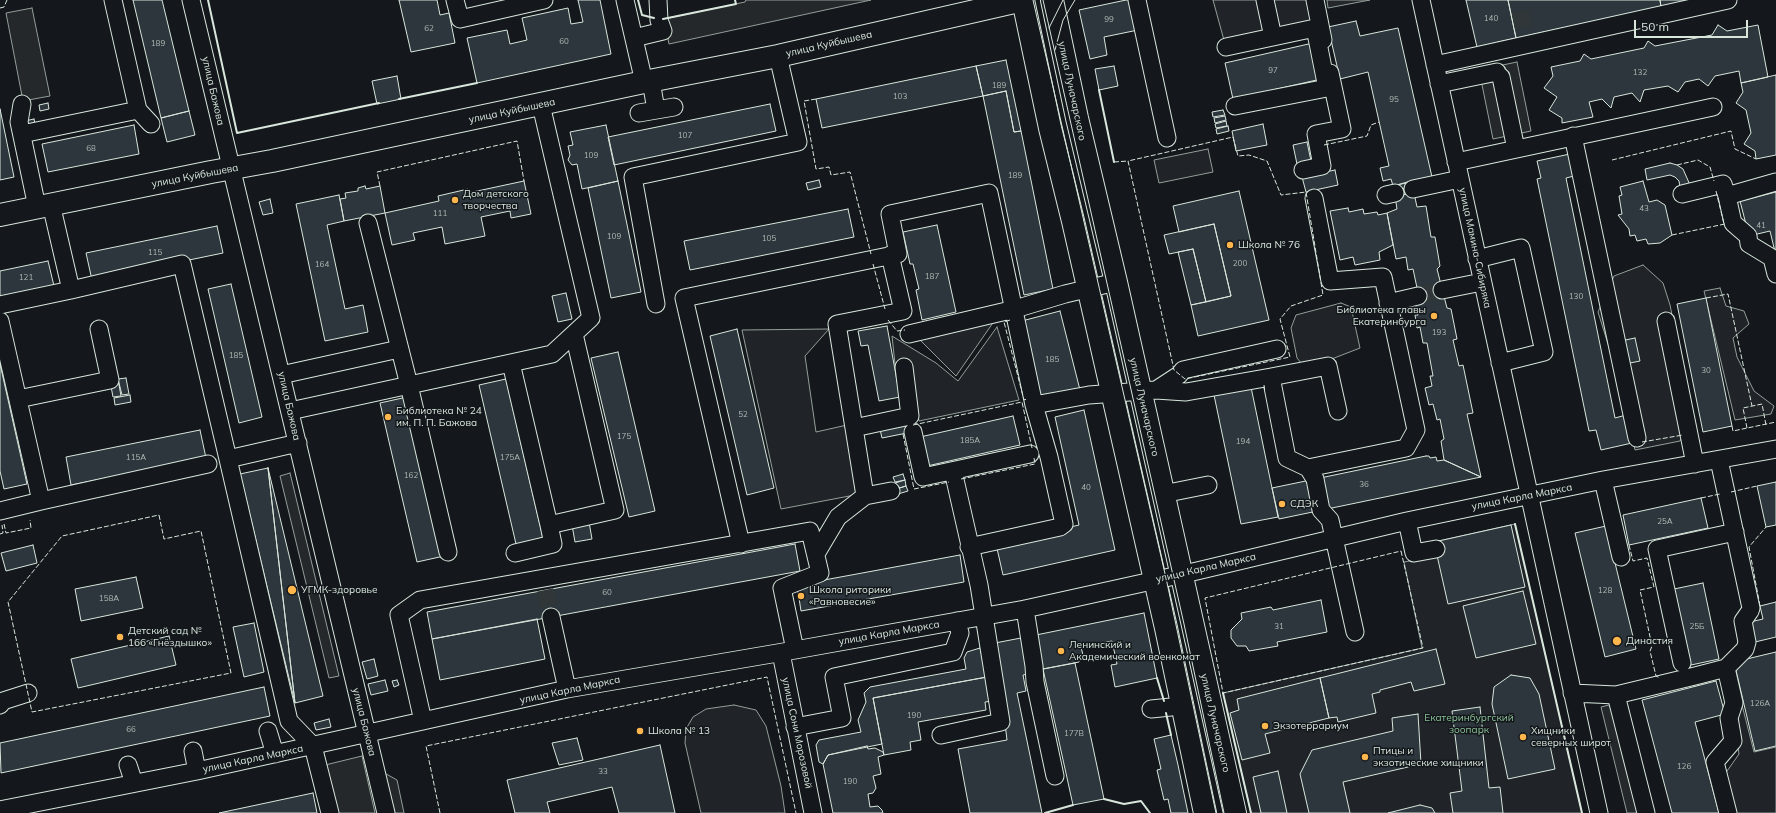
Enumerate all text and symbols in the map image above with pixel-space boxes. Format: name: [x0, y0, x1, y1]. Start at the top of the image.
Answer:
scale bar: [1636, 12, 1750, 38]
house number: 140: [1484, 14, 1498, 24]
house number: 99: [1104, 15, 1114, 25]
text: 50 m: [1641, 19, 1669, 34]
house number: 62: [424, 24, 434, 34]
street label: улица Куйбышева: [785, 28, 873, 60]
house number: 60: [559, 37, 569, 47]
house number: 189: [151, 39, 165, 49]
street label: улица Луначарского: [1056, 40, 1088, 142]
street label: улица Бажова: [199, 55, 227, 127]
house number: 97: [1268, 66, 1278, 76]
house number: 132: [1633, 68, 1647, 78]
house number: 189: [992, 81, 1006, 91]
house number: 103: [893, 92, 907, 102]
house number: 95: [1389, 95, 1399, 105]
street label: улица Куйбышева: [468, 96, 556, 126]
house number: 107: [678, 131, 692, 141]
house number: 68: [86, 144, 96, 154]
house number: 109: [584, 151, 598, 161]
street label: улица Куйбышева: [151, 162, 239, 190]
house number: 189: [1008, 171, 1022, 181]
street label: улица Мамина-Сибиряка: [1456, 187, 1494, 309]
place label: Дом детского творчества: [463, 188, 529, 212]
marker: Дом детского творчества: [450, 195, 460, 205]
house number: 43: [1639, 204, 1649, 214]
house number: 111: [433, 209, 447, 219]
house number: 41: [1756, 221, 1766, 231]
house number: 109: [607, 232, 621, 242]
house number: 105: [762, 234, 776, 244]
place label: Школа № 76: [1238, 239, 1300, 251]
marker: Школа № 76: [1225, 240, 1235, 250]
house number: 115: [148, 248, 162, 258]
house number: 200: [1233, 259, 1247, 269]
house number: 164: [315, 260, 329, 270]
house number: 187: [925, 272, 939, 282]
house number: 121: [19, 273, 33, 283]
house number: 130: [1569, 292, 1583, 302]
place label: Библиотека главы Екатеринбурга: [1337, 304, 1426, 328]
marker: Библиотека главы Екатеринбурга: [1429, 311, 1439, 321]
house number: 193: [1432, 328, 1446, 338]
house number: 185: [229, 351, 243, 361]
house number: 185: [1045, 355, 1059, 365]
street label: улица Луначарского: [1127, 356, 1161, 458]
house number: 30: [1701, 366, 1711, 376]
street label: улица Бажова: [275, 370, 303, 442]
place label: Библиотека № 24 им. П. П. Бажова: [396, 405, 482, 428]
house number: 52: [738, 410, 748, 420]
marker: Библиотека № 24 им. П. П. Бажова: [383, 412, 393, 422]
house number: 175: [617, 432, 631, 442]
house number: 185А: [960, 436, 980, 446]
house number: 194: [1236, 437, 1250, 447]
house number: 115А: [126, 453, 146, 463]
house number: 175А: [500, 453, 520, 463]
house number: 162: [404, 471, 418, 481]
house number: 36: [1359, 480, 1369, 490]
street label: улица Карла Маркса: [1471, 481, 1573, 513]
house number: 40: [1081, 483, 1091, 493]
place label: СДЭК: [1290, 498, 1318, 510]
marker: СДЭК: [1277, 499, 1287, 509]
house number: 25А: [1657, 517, 1673, 527]
street label: улица Карла Маркса: [1155, 551, 1257, 585]
marker: УГМК-здоровье: [286, 584, 298, 596]
place label: УГМК-здоровье: [301, 584, 378, 596]
place label: Школа риторики «Равновесие»: [809, 584, 891, 608]
house number: 128: [1598, 586, 1612, 596]
house number: 60: [602, 588, 612, 598]
marker: Школа риторики «Равновесие»: [796, 591, 806, 601]
house number: 158А: [99, 594, 119, 604]
street label: улица Карла Маркса: [838, 618, 940, 648]
house number: 31: [1274, 622, 1284, 632]
house number: 25Б: [1689, 622, 1705, 632]
place label: Детский сад № 166 «Гнёздышко»: [128, 625, 212, 648]
marker: Детский сад № 166 «Гнёздышко»: [115, 632, 125, 642]
marker: Династия: [1611, 635, 1623, 647]
place label: Династия: [1626, 635, 1673, 647]
place label: Ленинский и Академический военкомат: [1069, 639, 1200, 662]
marker: Ленинский и Академический военкомат: [1056, 646, 1066, 656]
street label: улица Луначарского: [1198, 672, 1232, 774]
street label: улица Карла Маркса: [519, 673, 621, 707]
street label: улица Сони Морозовой: [779, 676, 815, 790]
street label: улица Бажова: [350, 686, 378, 758]
house number: 126А: [1750, 699, 1770, 709]
house number: 190: [907, 711, 921, 721]
park label: Екатеринбургский зоопарк: [1424, 712, 1514, 736]
place label: Экзотеррариум: [1273, 720, 1349, 732]
marker: Экзотеррариум: [1260, 721, 1270, 731]
house number: 66: [126, 725, 136, 735]
place label: Школа № 13: [648, 725, 710, 737]
place label: Хищники северных широт: [1531, 725, 1611, 748]
marker: Школа № 13: [635, 726, 645, 736]
house number: 177В: [1064, 729, 1084, 739]
marker: Хищники северных широт: [1518, 732, 1528, 742]
street label: улица Карла Маркса: [202, 742, 304, 776]
place label: Птицы и экзотические хищники: [1373, 745, 1484, 768]
marker: Птицы и экзотические хищники: [1360, 752, 1370, 762]
house number: 126: [1677, 762, 1691, 772]
house number: 33: [598, 767, 608, 777]
house number: 190: [843, 777, 857, 787]

